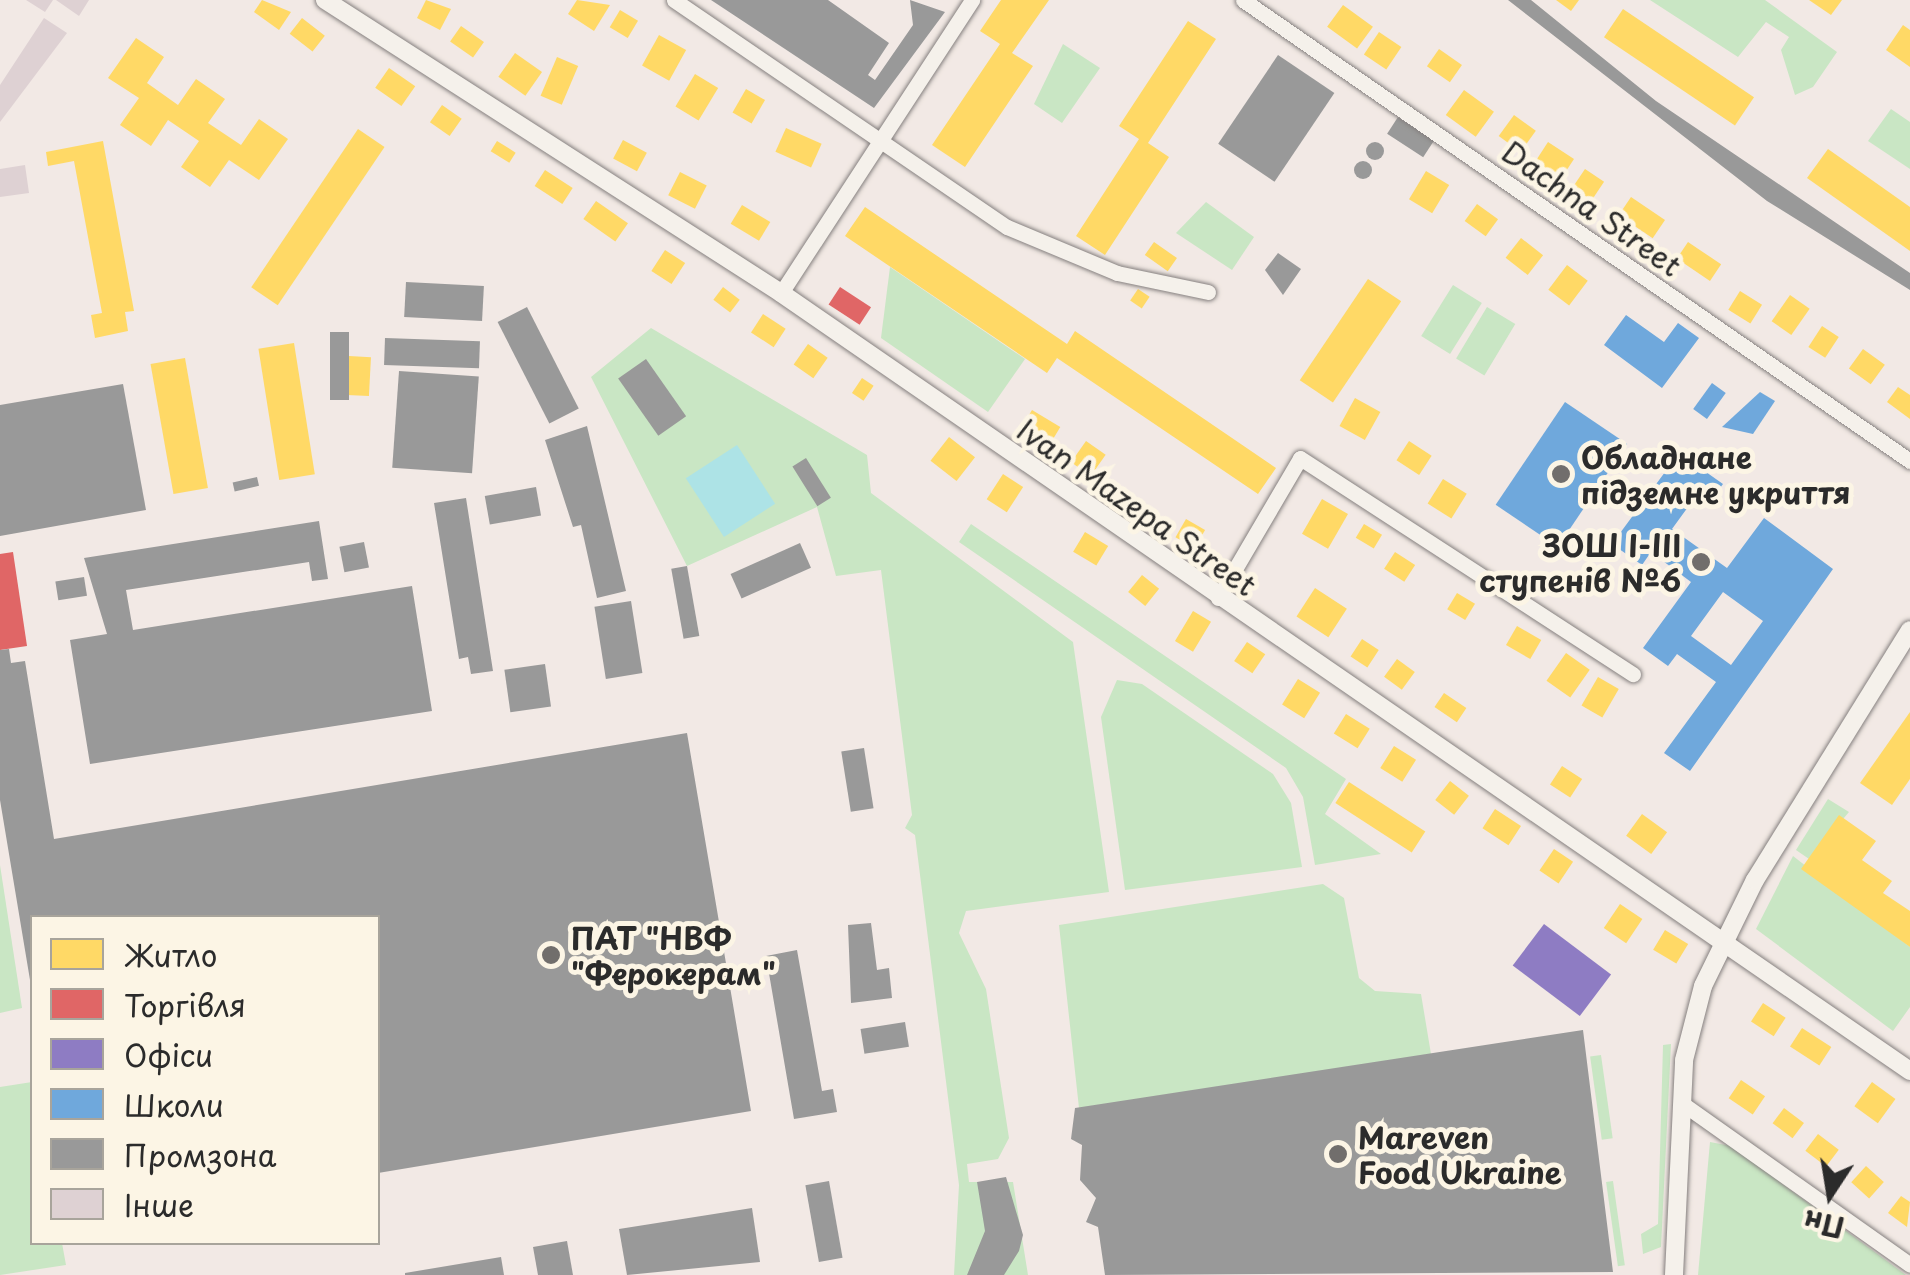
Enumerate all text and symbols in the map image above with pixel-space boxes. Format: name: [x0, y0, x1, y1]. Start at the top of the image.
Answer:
street label: Dachna Street: [1496, 133, 1688, 283]
street label: Ivan Mazepa Street: [1011, 411, 1263, 603]
place label: Обладнане підземне укриття: [1581, 439, 1852, 510]
marker: Обладнане підземне укриття: [1550, 463, 1572, 485]
place label: ЗОШ І-ІІІ ступенів №6: [1479, 527, 1681, 598]
marker: ЗОШ І-ІІІ ступенів №6: [1690, 551, 1712, 573]
legend: [30, 915, 380, 1245]
place label: ПАТ "НВФ "Ферокерам": [571, 920, 776, 990]
text: Житло: [124, 932, 217, 977]
marker: ПАТ "НВФ "Ферокерам": [540, 944, 562, 966]
text: Торгівля: [124, 982, 246, 1027]
text: Офіси: [124, 1032, 213, 1077]
text: Школи: [124, 1082, 224, 1127]
place label: Mareven Food Ukraine: [1358, 1119, 1561, 1190]
text: Промзона: [124, 1132, 276, 1177]
marker: Mareven Food Ukraine: [1327, 1143, 1349, 1165]
north arrow: [1780, 1145, 1880, 1245]
text: Інше: [124, 1182, 194, 1227]
text: Пн: [1799, 1200, 1848, 1250]

